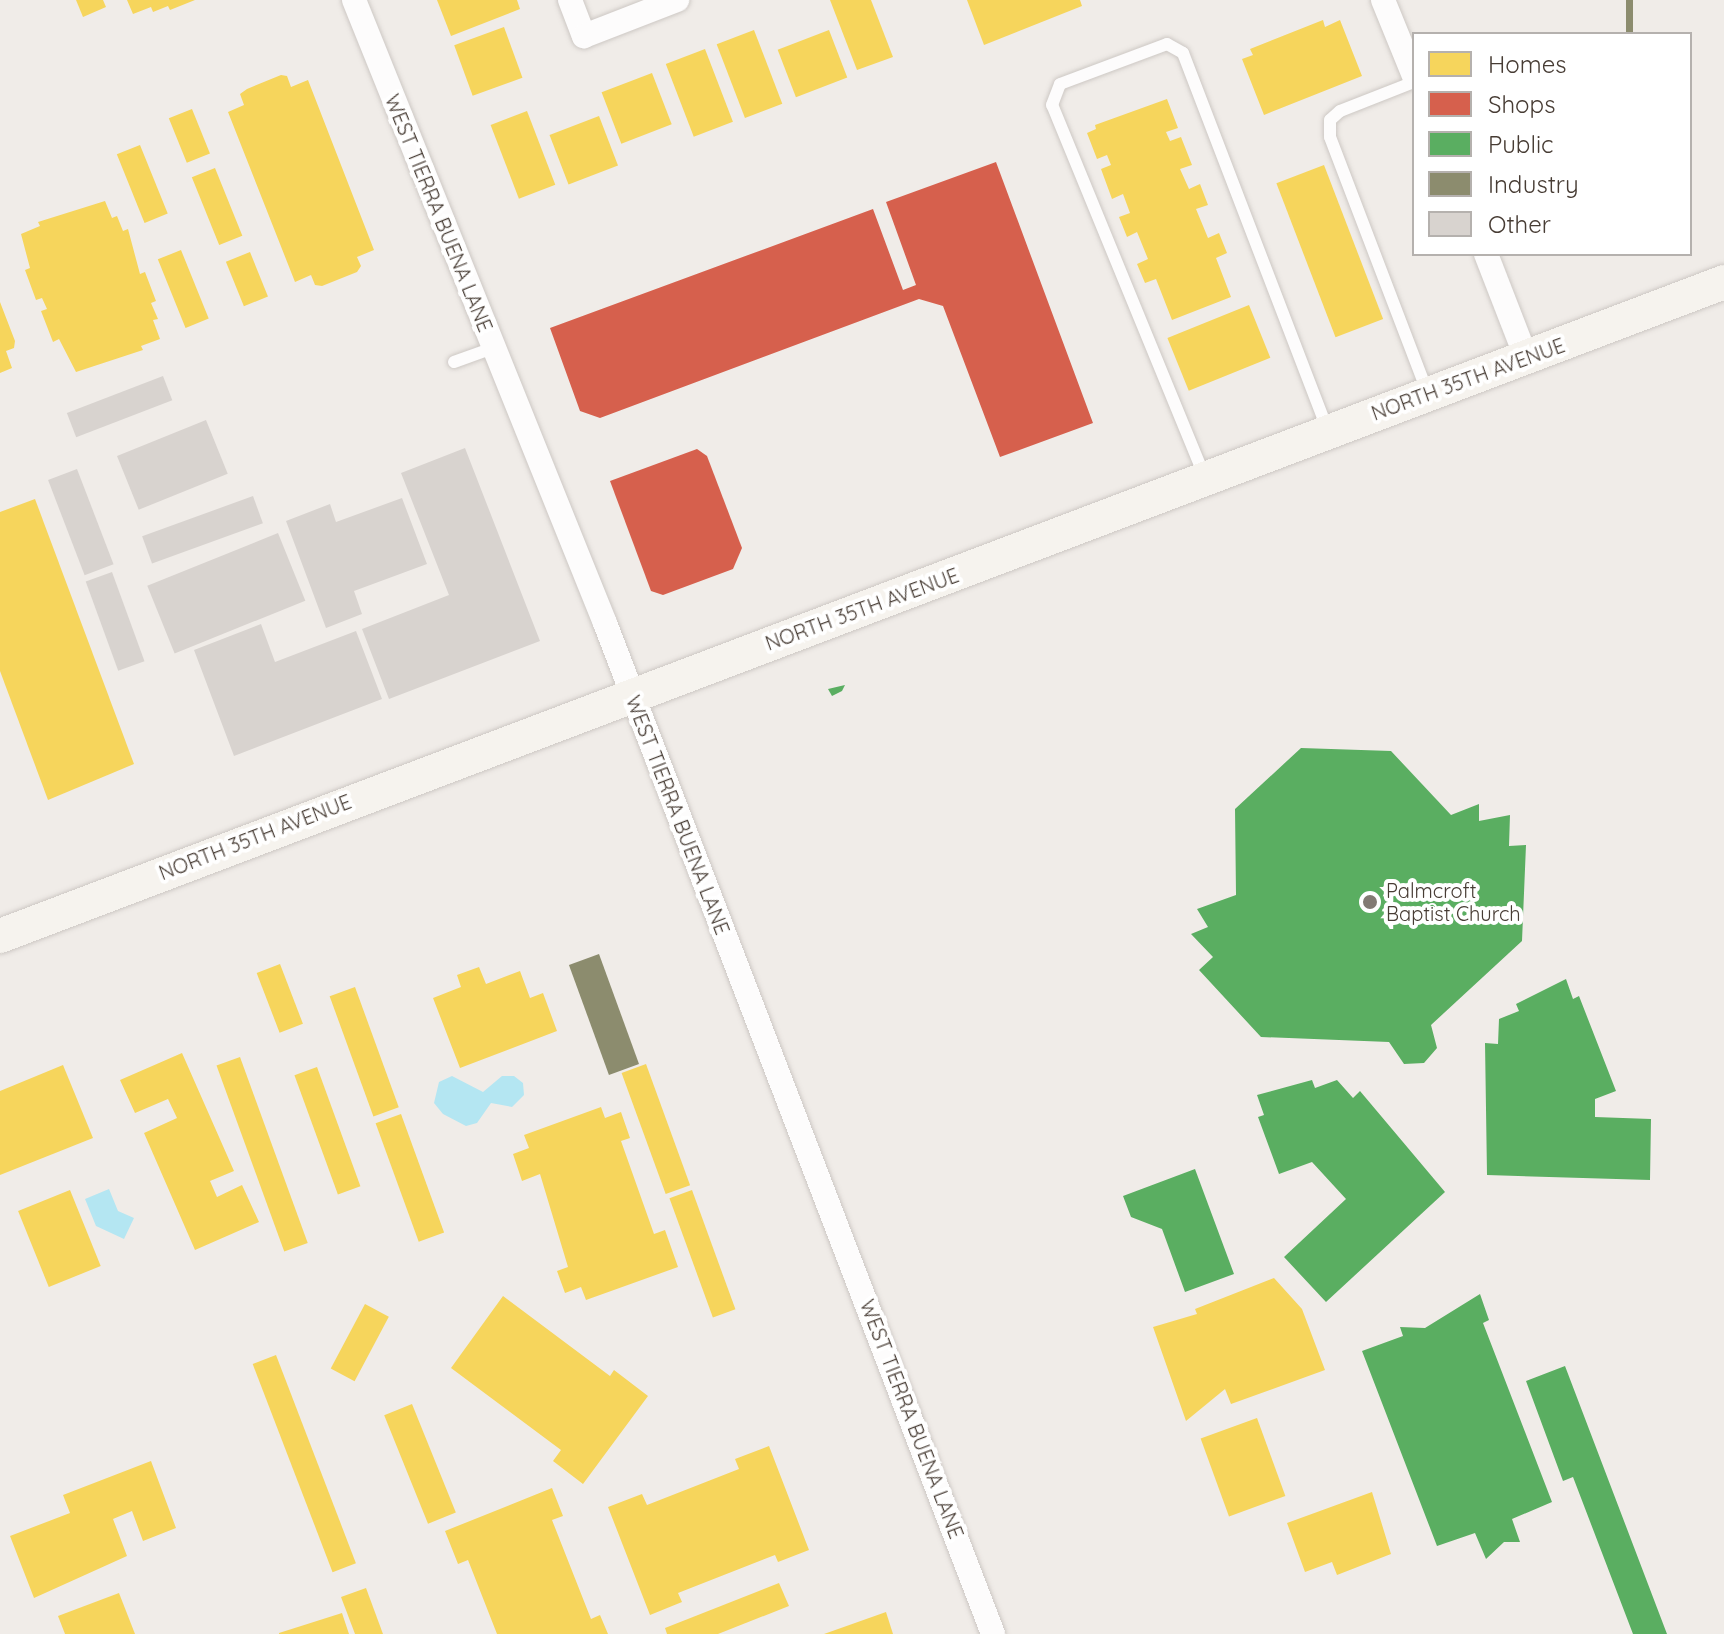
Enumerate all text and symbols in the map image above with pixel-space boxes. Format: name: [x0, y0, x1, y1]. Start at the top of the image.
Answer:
legend: [1412, 32, 1692, 256]
text: Homes: [1488, 49, 1566, 79]
text: Shops: [1488, 89, 1555, 119]
street label: WEST TIERRA BUENA LANE: [380, 91, 498, 335]
text: Public: [1488, 129, 1553, 159]
text: Industry: [1488, 169, 1579, 199]
text: Other: [1488, 209, 1551, 239]
street label: NORTH 35TH AVENUE: [1368, 333, 1568, 425]
street label: NORTH 35TH AVENUE: [762, 563, 962, 655]
street label: WEST TIERRA BUENA LANE: [621, 692, 735, 938]
street label: NORTH 35TH AVENUE: [155, 789, 355, 885]
place label: Palmcroft Baptist Church: [1386, 878, 1521, 925]
marker: Palmcroft Baptist Church: [1361, 893, 1379, 911]
street label: WEST TIERRA BUENA LANE: [855, 1296, 969, 1542]

